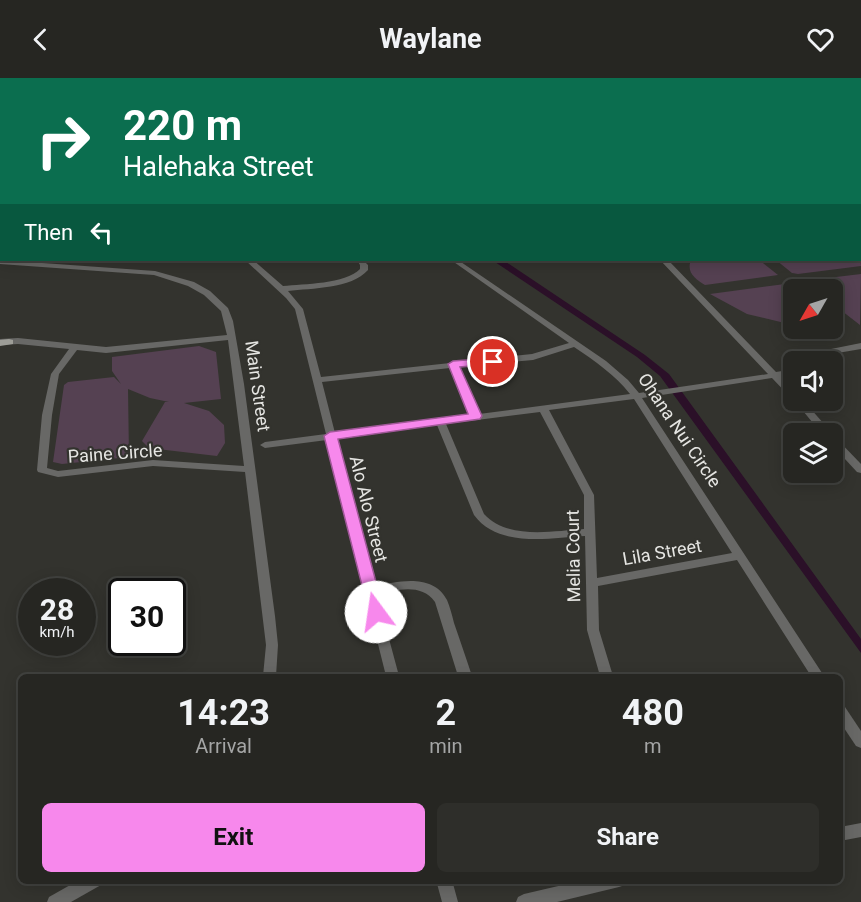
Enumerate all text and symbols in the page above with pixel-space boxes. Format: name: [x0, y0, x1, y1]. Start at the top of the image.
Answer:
icon: back: [24, 23, 57, 56]
text: Waylane: [379, 23, 482, 55]
icon: heart: [804, 23, 837, 56]
text: 220 m: [123, 101, 242, 150]
icon: right: [24, 102, 102, 180]
text: Halehaka Street: [123, 151, 314, 183]
icon: left: [85, 216, 118, 249]
text: Then: [24, 220, 73, 245]
north arrow: [783, 279, 843, 339]
map controls: [783, 279, 843, 483]
pin: [467, 336, 518, 387]
street label: Main Street: [241, 339, 275, 433]
icon: arrive: [476, 345, 509, 378]
button: sound: [783, 351, 843, 411]
street label: Ohana Nui Circle: [634, 369, 726, 491]
button: layers: [783, 423, 843, 483]
street label: Paine Circle: [67, 439, 163, 467]
street label: Alo Alo Street: [346, 453, 392, 565]
street label: Melia Court: [562, 509, 584, 602]
street label: Lila Street: [621, 535, 703, 569]
speed limit sign: 30: [108, 578, 186, 656]
position arrow: [344, 580, 408, 644]
text: 28: [40, 592, 74, 627]
text: km/h: [39, 623, 75, 641]
text: 14:23: [177, 692, 270, 734]
text: 2: [436, 692, 456, 734]
text: 480: [622, 692, 684, 734]
text: Arrival: [195, 734, 252, 758]
text: min: [429, 734, 463, 758]
text: m: [644, 734, 662, 758]
button: Exit: [42, 803, 425, 872]
button: Share: [437, 803, 819, 872]

